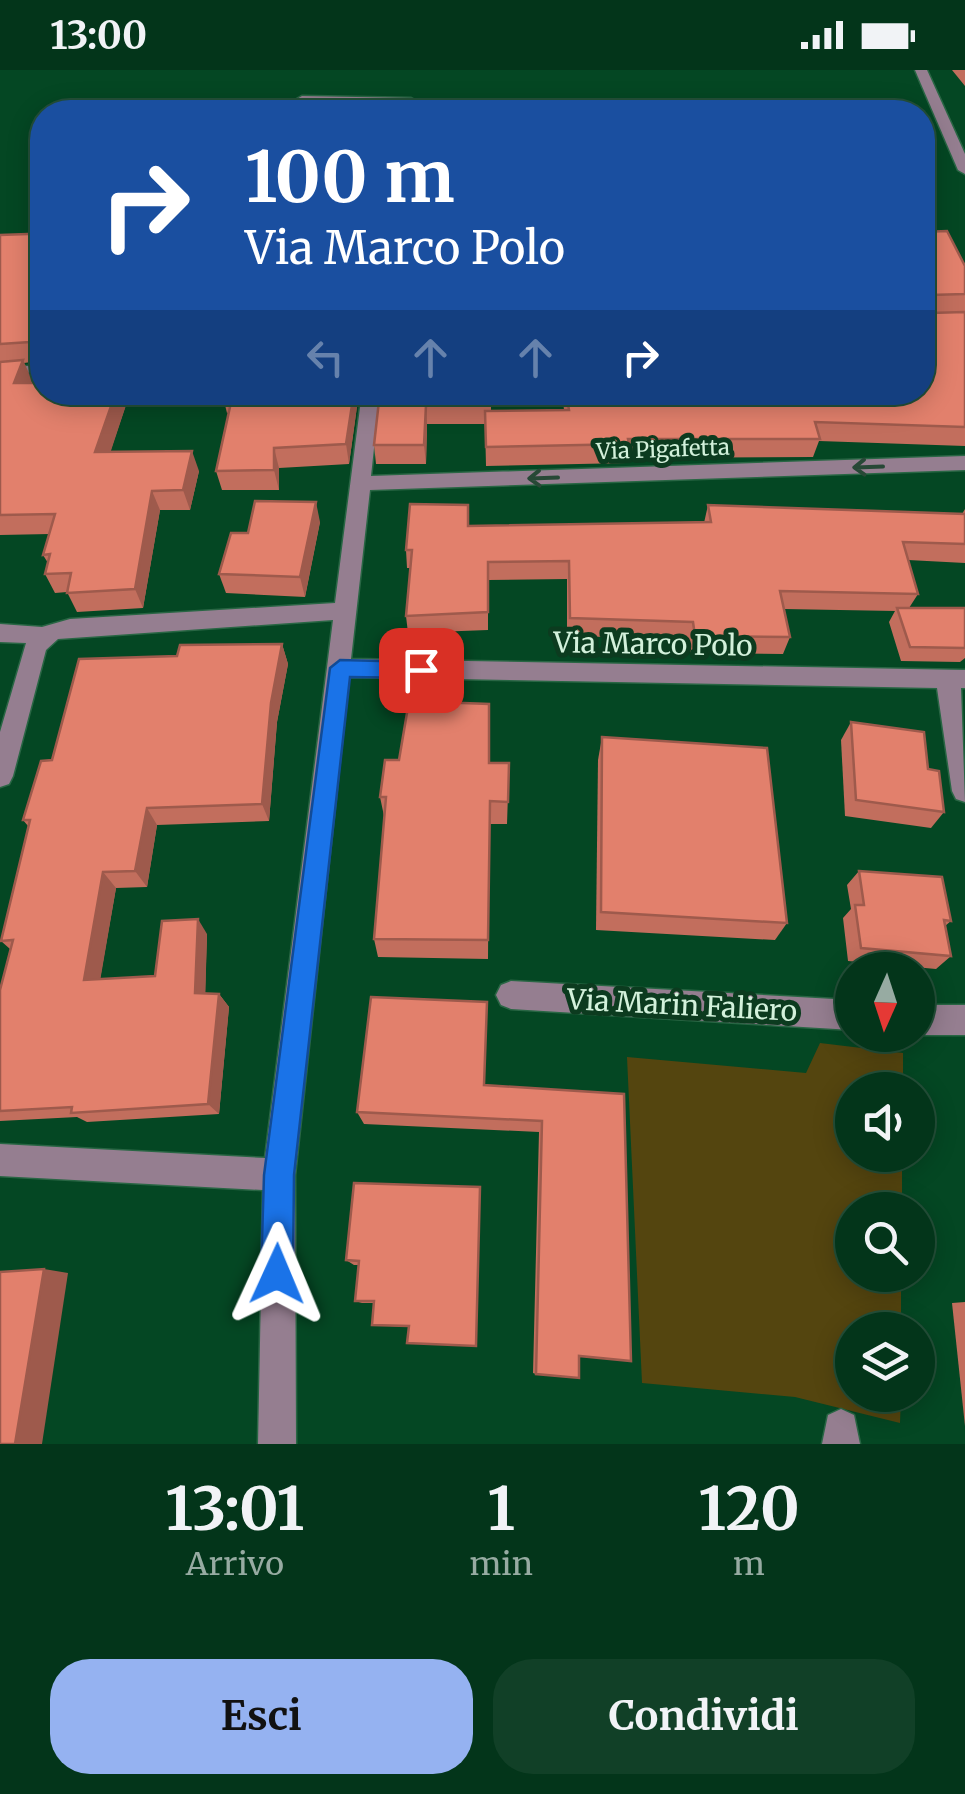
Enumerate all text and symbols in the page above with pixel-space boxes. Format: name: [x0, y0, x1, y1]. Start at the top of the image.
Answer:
text: 13:00: [50, 12, 147, 59]
text: 100 m: [245, 133, 455, 221]
icon: right: [80, 140, 210, 270]
text: Via Marco Polo: [245, 220, 565, 276]
icon: left: [298, 330, 353, 385]
icon: ahead: [403, 330, 458, 385]
icon: ahead: [508, 330, 563, 385]
icon: right: [613, 330, 668, 385]
street label: Via Pigafetta: [595, 433, 730, 465]
one-way arrow: [852, 458, 884, 477]
one-way arrow: [527, 468, 559, 487]
street label: Via Marco Polo: [552, 624, 753, 664]
pin: [379, 628, 464, 713]
icon: arrive: [394, 643, 449, 698]
north arrow: [835, 952, 935, 1052]
map controls: [835, 952, 935, 1412]
street label: Via Marin Faliero: [565, 981, 798, 1029]
button: sound: [835, 1072, 935, 1172]
button: search: [835, 1192, 935, 1292]
position arrow: [225, 1222, 329, 1326]
button: layers: [835, 1312, 935, 1412]
text: 13:01: [165, 1471, 304, 1546]
text: 1: [487, 1471, 515, 1546]
text: 120: [698, 1471, 800, 1546]
text: Arrivo: [186, 1544, 284, 1584]
text: min: [470, 1544, 533, 1584]
text: m: [733, 1544, 765, 1584]
button: Esci: [50, 1659, 473, 1774]
button: Condividi: [493, 1659, 915, 1774]

